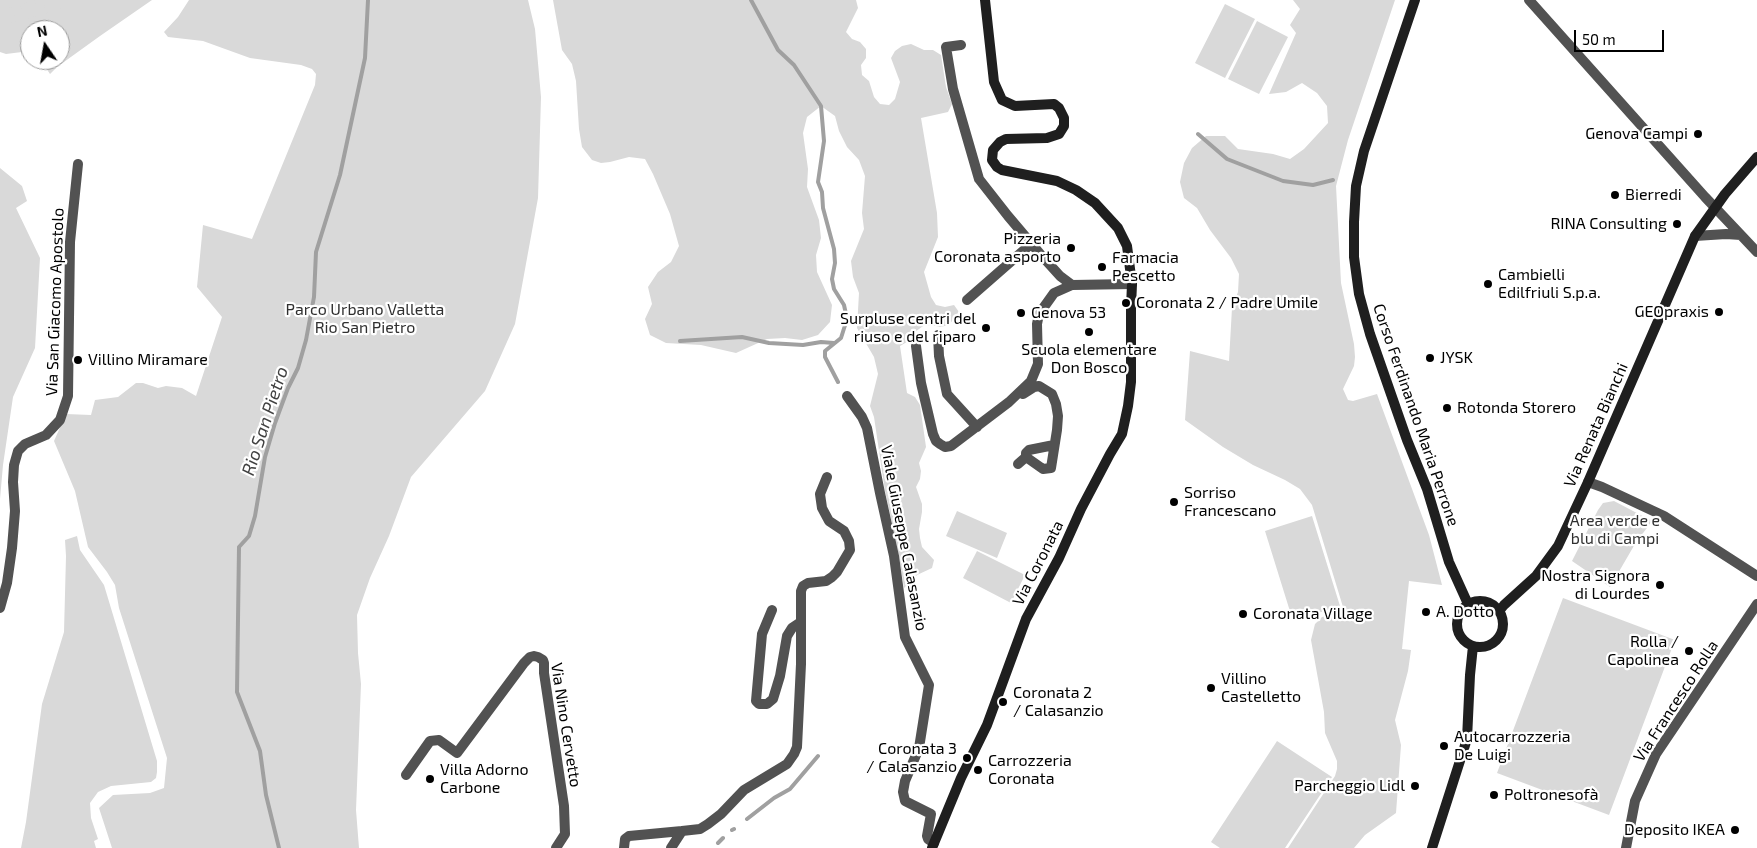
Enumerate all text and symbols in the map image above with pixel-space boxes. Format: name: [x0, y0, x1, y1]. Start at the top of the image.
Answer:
north arrow: [20, 20, 70, 70]
scale bar: [1577, 20, 1667, 52]
text: N: [35, 21, 49, 40]
text: 50 m: [1582, 30, 1616, 48]
place label: Genova Campi: [1585, 124, 1688, 144]
marker: Genova Campi: [1692, 128, 1704, 140]
place label: Bierredi: [1625, 185, 1682, 205]
marker: Bierredi: [1609, 189, 1621, 201]
street label: Via San Giacomo Apostolo: [42, 208, 68, 396]
place label: RINA Consulting: [1550, 214, 1667, 234]
marker: RINA Consulting: [1671, 218, 1683, 230]
place label: Pizzeria Coronata asporto: [934, 229, 1061, 267]
marker: Pizzeria Coronata asporto: [1065, 242, 1077, 254]
place label: Farmacia Pescetto: [1112, 248, 1179, 286]
marker: Farmacia Pescetto: [1096, 261, 1108, 273]
place label: Cambielli Edilfriuli S.p.a.: [1498, 265, 1601, 303]
marker: Cambielli Edilfriuli S.p.a.: [1482, 278, 1494, 290]
place label: Coronata 2 / Padre Umile: [1136, 293, 1318, 313]
marker: Coronata 2 / Padre Umile: [1120, 297, 1132, 309]
park label: Parco Urbano Valletta Rio San Pietro: [286, 300, 444, 338]
street label: Corso Ferdinando Maria Perrone: [1369, 301, 1463, 529]
place label: GEOpraxis: [1634, 302, 1709, 322]
place label: Genova 53: [1031, 303, 1106, 323]
marker: GEOpraxis: [1713, 306, 1725, 318]
marker: Genova 53: [1015, 307, 1027, 319]
place label: Surpluse centri del riuso e del riparo: [840, 309, 976, 347]
marker: Surpluse centri del riuso e del riparo: [980, 322, 992, 334]
marker: Scuola elementare Don Bosco: [1083, 326, 1095, 338]
place label: Scuola elementare Don Bosco: [1021, 340, 1157, 378]
place label: JYSK: [1440, 348, 1473, 368]
place label: Villino Miramare: [88, 350, 208, 370]
marker: JYSK: [1424, 352, 1436, 364]
marker: Villino Miramare: [72, 354, 84, 366]
street label: Via Renata Bianchi: [1560, 360, 1632, 490]
water label: Rio San Pietro: [237, 364, 293, 478]
place label: Rotonda Storero: [1457, 398, 1576, 418]
marker: Rotonda Storero: [1441, 402, 1453, 414]
street label: Viale Giuseppe Calasanzio: [877, 443, 931, 633]
place label: Sorriso Francescano: [1184, 483, 1276, 521]
marker: Sorriso Francescano: [1168, 496, 1180, 508]
park label: Area verde e blu di Campi: [1570, 511, 1660, 549]
street label: Via Coronata: [1008, 517, 1068, 609]
place label: Nostra Signora di Lourdes: [1541, 566, 1650, 604]
marker: Nostra Signora di Lourdes: [1654, 579, 1666, 591]
place label: A. Dotto: [1436, 602, 1494, 622]
place label: Coronata Village: [1253, 604, 1372, 624]
marker: A. Dotto: [1420, 606, 1432, 618]
marker: Coronata Village: [1237, 608, 1249, 620]
place label: Rolla / Capolinea: [1607, 632, 1679, 670]
street label: Via Francesco Rolla: [1630, 637, 1722, 765]
marker: Rolla / Capolinea: [1683, 645, 1695, 657]
street label: Via Nino Cervetto: [547, 661, 585, 789]
place label: Villino Castelletto: [1221, 669, 1301, 707]
marker: Villino Castelletto: [1205, 682, 1217, 694]
place label: Coronata 2 / Calasanzio: [1013, 683, 1104, 721]
marker: Coronata 2 / Calasanzio: [997, 696, 1009, 708]
place label: Autocarrozzeria De Luigi: [1454, 727, 1571, 765]
place label: Coronata 3 / Calasanzio: [866, 739, 957, 777]
marker: Autocarrozzeria De Luigi: [1438, 740, 1450, 752]
place label: Carrozzeria Coronata: [988, 751, 1072, 789]
marker: Coronata 3 / Calasanzio: [961, 752, 973, 764]
place label: Villa Adorno Carbone: [440, 760, 529, 798]
marker: Carrozzeria Coronata: [972, 764, 984, 776]
marker: Villa Adorno Carbone: [424, 773, 436, 785]
place label: Parcheggio Lidl: [1294, 776, 1405, 796]
marker: Parcheggio Lidl: [1409, 780, 1421, 792]
place label: Poltronesofà: [1504, 785, 1598, 805]
marker: Poltronesofà: [1488, 789, 1500, 801]
place label: Deposito IKEA: [1624, 820, 1725, 840]
marker: Deposito IKEA: [1729, 824, 1741, 836]

